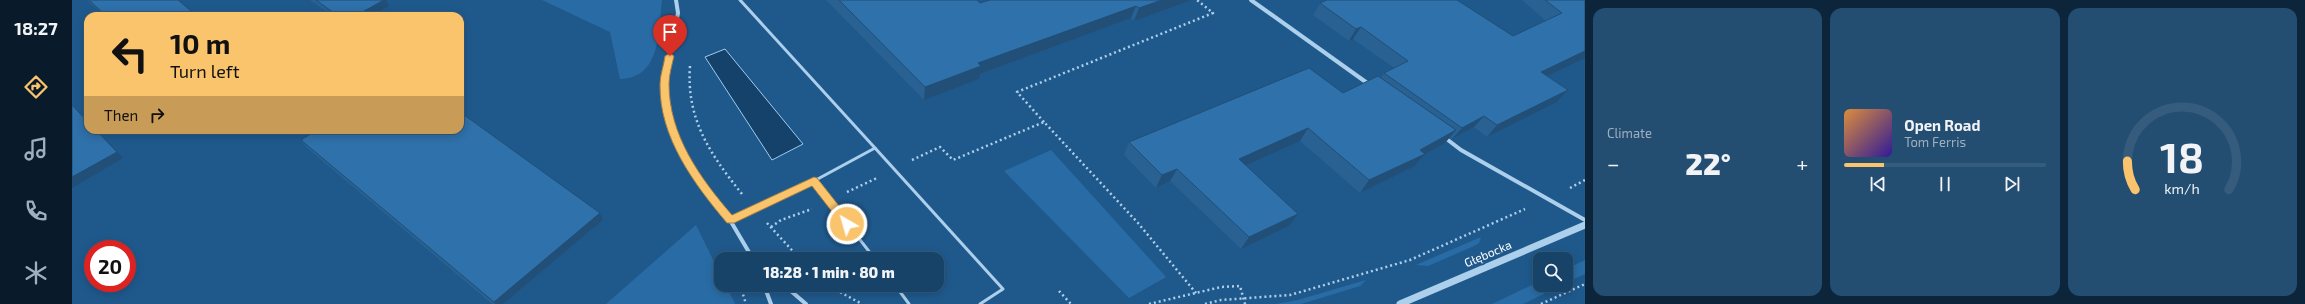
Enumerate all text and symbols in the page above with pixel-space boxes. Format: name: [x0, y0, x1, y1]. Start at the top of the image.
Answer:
pin: [653, 15, 687, 56]
text: 18:27: [14, 17, 58, 39]
icon: arrive: [659, 21, 681, 43]
text: 10 m: [170, 26, 230, 60]
icon: left: [104, 28, 156, 80]
text: Turn left: [170, 60, 240, 82]
icon: directions: [22, 73, 50, 101]
icon: right: [146, 104, 168, 126]
text: Then: [104, 106, 138, 124]
text: Open Road: [1904, 116, 1980, 134]
text: Climate: [1607, 125, 1652, 141]
text: 18: [2160, 131, 2204, 181]
text: Tom Ferris: [1904, 134, 1966, 150]
icon: music: [22, 135, 50, 163]
text: 22°: [1685, 145, 1731, 181]
text: −: [1607, 150, 1620, 176]
text: +: [1796, 150, 1808, 176]
icon: previous: [1867, 173, 1889, 195]
icon: pause: [1934, 173, 1956, 195]
icon: next: [2001, 173, 2023, 195]
text: km/h: [2165, 180, 2200, 197]
icon: phone: [22, 197, 50, 225]
position arrow: [826, 203, 868, 245]
street label: Głębocka: [1462, 237, 1513, 269]
speed limit sign: 20: [84, 240, 136, 292]
map controls: [1533, 252, 1573, 292]
button: search: [1533, 252, 1573, 292]
icon: climate: [22, 259, 50, 287]
text: 18:28 · 1 min · 80 m: [763, 263, 895, 281]

